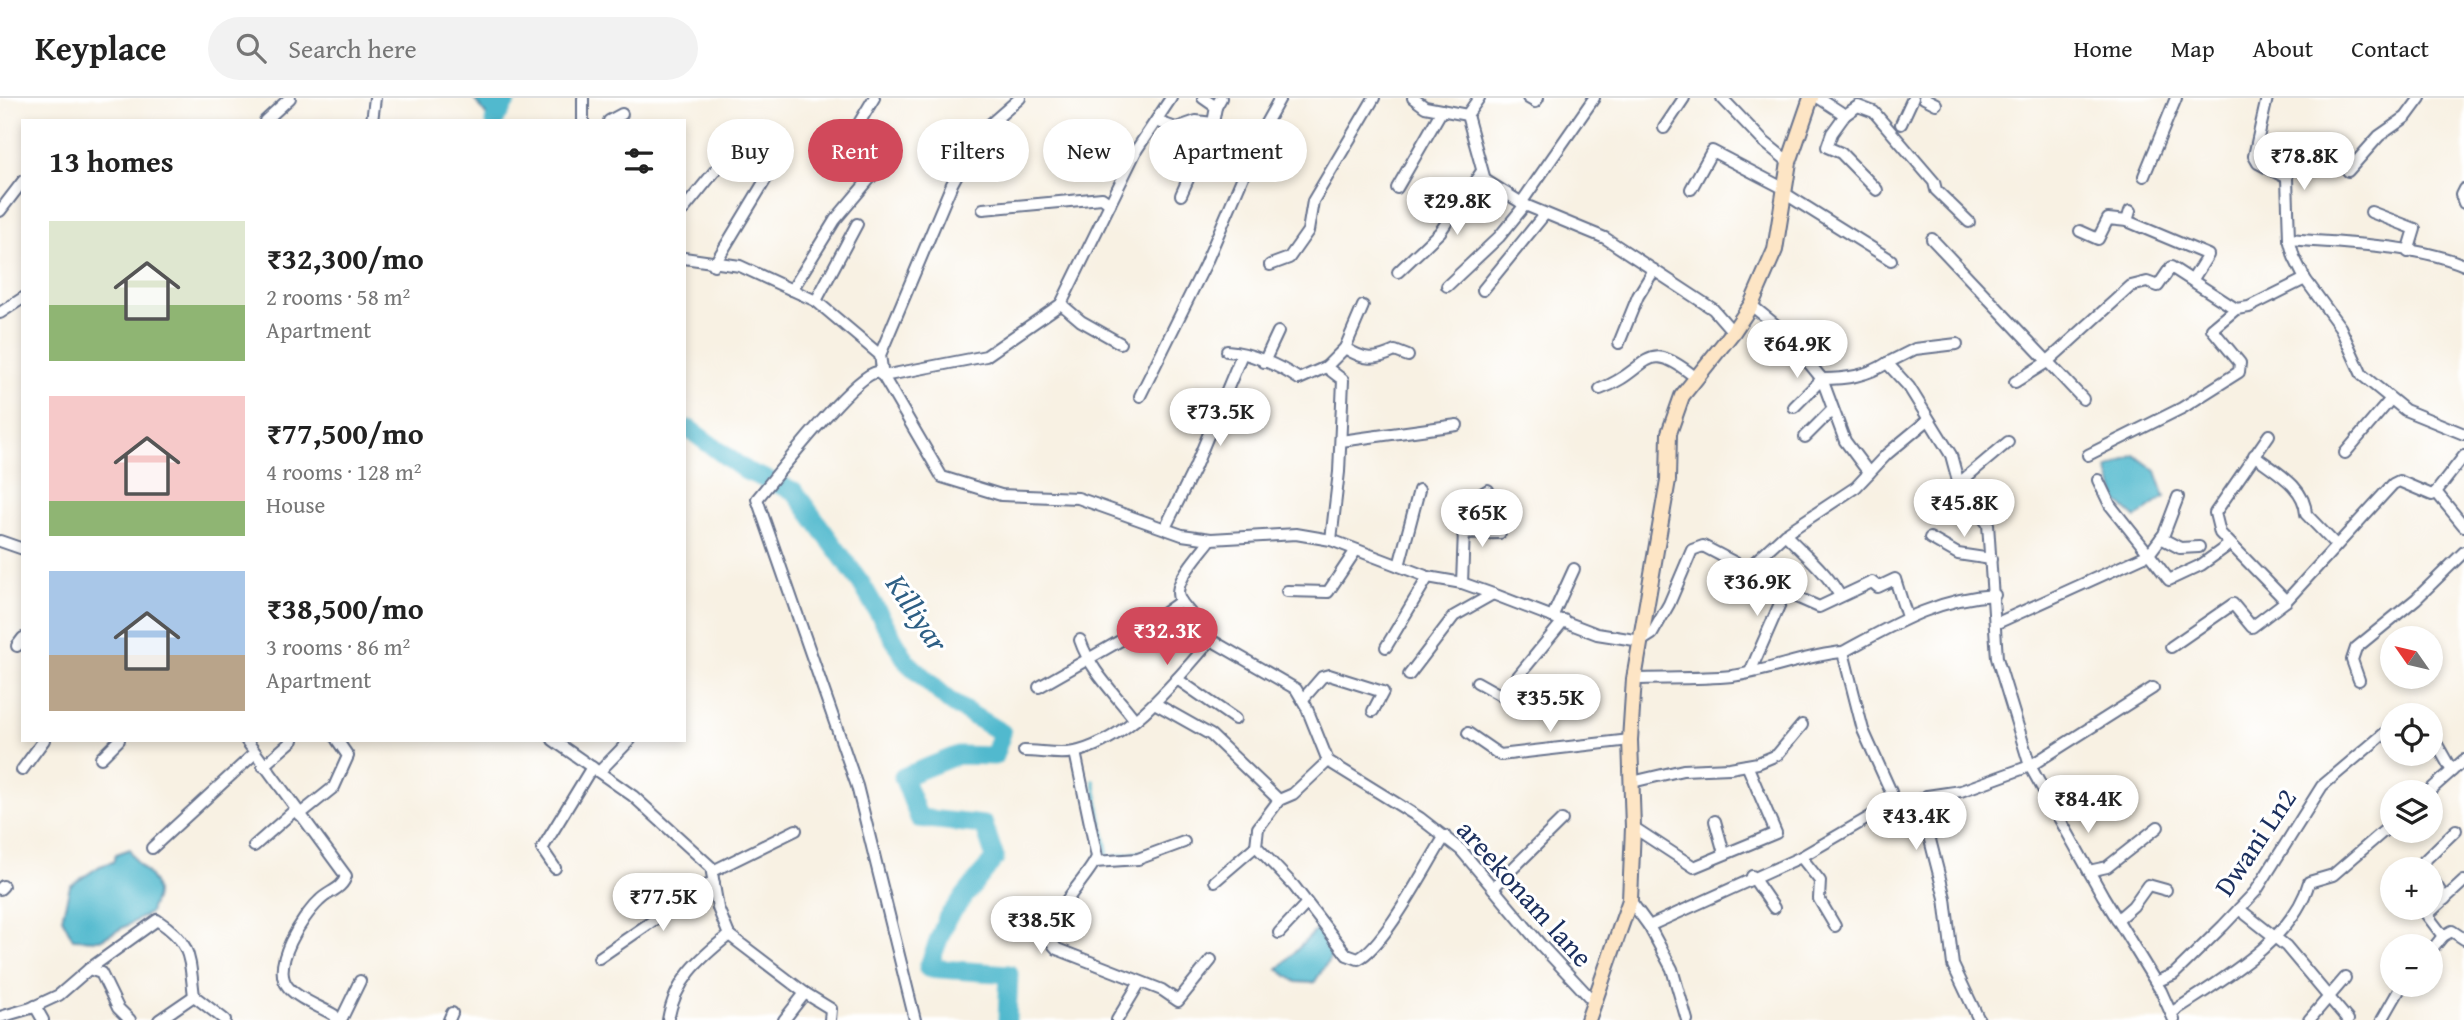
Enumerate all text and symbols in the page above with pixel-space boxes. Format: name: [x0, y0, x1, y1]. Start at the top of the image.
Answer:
search box: [208, 17, 698, 80]
text: Keyplace: [35, 24, 166, 72]
icon: search: [232, 29, 270, 67]
text: Search here: [288, 29, 417, 68]
text: Home: [2074, 31, 2133, 66]
text: Map: [2171, 31, 2215, 66]
text: About: [2253, 31, 2313, 66]
text: Contact: [2351, 31, 2429, 66]
chip: Buy: [707, 119, 794, 182]
chip: Rent: [808, 119, 903, 182]
chip: Filters: [917, 119, 1029, 182]
chip: New: [1043, 119, 1135, 182]
chip: Apartment: [1149, 119, 1307, 182]
pin: ₹78.8K: [2247, 132, 2361, 192]
text: ₹78.8K: [2270, 138, 2338, 171]
text: 13 homes: [49, 139, 174, 183]
icon: filters: [620, 142, 658, 180]
pin: ₹29.8K: [1400, 178, 1514, 237]
text: ₹29.8K: [1423, 183, 1491, 216]
text: ₹32,300/mo: [266, 236, 424, 280]
icon: home: [105, 249, 189, 333]
text: 2 rooms · 58 m²: [266, 280, 410, 313]
text: Apartment: [266, 313, 371, 346]
pin: ₹64.9K: [1740, 320, 1854, 380]
text: ₹64.9K: [1763, 326, 1831, 359]
pin: ₹73.5K: [1163, 388, 1277, 448]
text: ₹73.5K: [1186, 394, 1254, 427]
text: ₹77,500/mo: [266, 411, 424, 455]
icon: home: [105, 424, 189, 508]
text: 4 rooms · 128 m²: [266, 455, 421, 488]
pin: ₹45.8K: [1907, 480, 2021, 539]
text: ₹45.8K: [1930, 485, 1998, 518]
text: House: [266, 488, 325, 521]
pin: ₹65K: [1441, 490, 1523, 549]
text: ₹65K: [1457, 495, 1507, 528]
pin: ₹36.9K: [1700, 559, 1814, 618]
water label: Killiyar: [875, 564, 960, 661]
text: ₹36.9K: [1723, 564, 1791, 597]
text: ₹38,500/mo: [266, 586, 424, 630]
icon: home: [105, 599, 189, 683]
pin: ₹32.3K: [1110, 608, 1224, 667]
text: ₹32.3K: [1133, 613, 1201, 646]
north arrow: [2380, 626, 2443, 690]
map controls: [2380, 626, 2443, 997]
text: 3 rooms · 86 m²: [266, 630, 410, 663]
text: Apartment: [266, 663, 371, 696]
pin: ₹35.5K: [1493, 674, 1607, 734]
text: ₹35.5K: [1516, 680, 1584, 713]
button: locate: [2380, 703, 2443, 766]
pin: ₹84.4K: [2031, 776, 2145, 835]
street label: Dwani Ln2: [2203, 780, 2306, 904]
button: layers: [2380, 780, 2443, 843]
text: ₹84.4K: [2054, 781, 2122, 814]
pin: ₹43.4K: [1859, 792, 1973, 852]
text: ₹43.4K: [1882, 798, 1950, 831]
street label: areekonam lane: [1448, 810, 1603, 976]
button: +: [2380, 857, 2443, 920]
pin: ₹77.5K: [606, 874, 720, 933]
text: ₹77.5K: [629, 879, 697, 912]
pin: ₹38.5K: [984, 896, 1098, 956]
text: ₹38.5K: [1007, 902, 1075, 935]
button: −: [2380, 934, 2443, 997]

